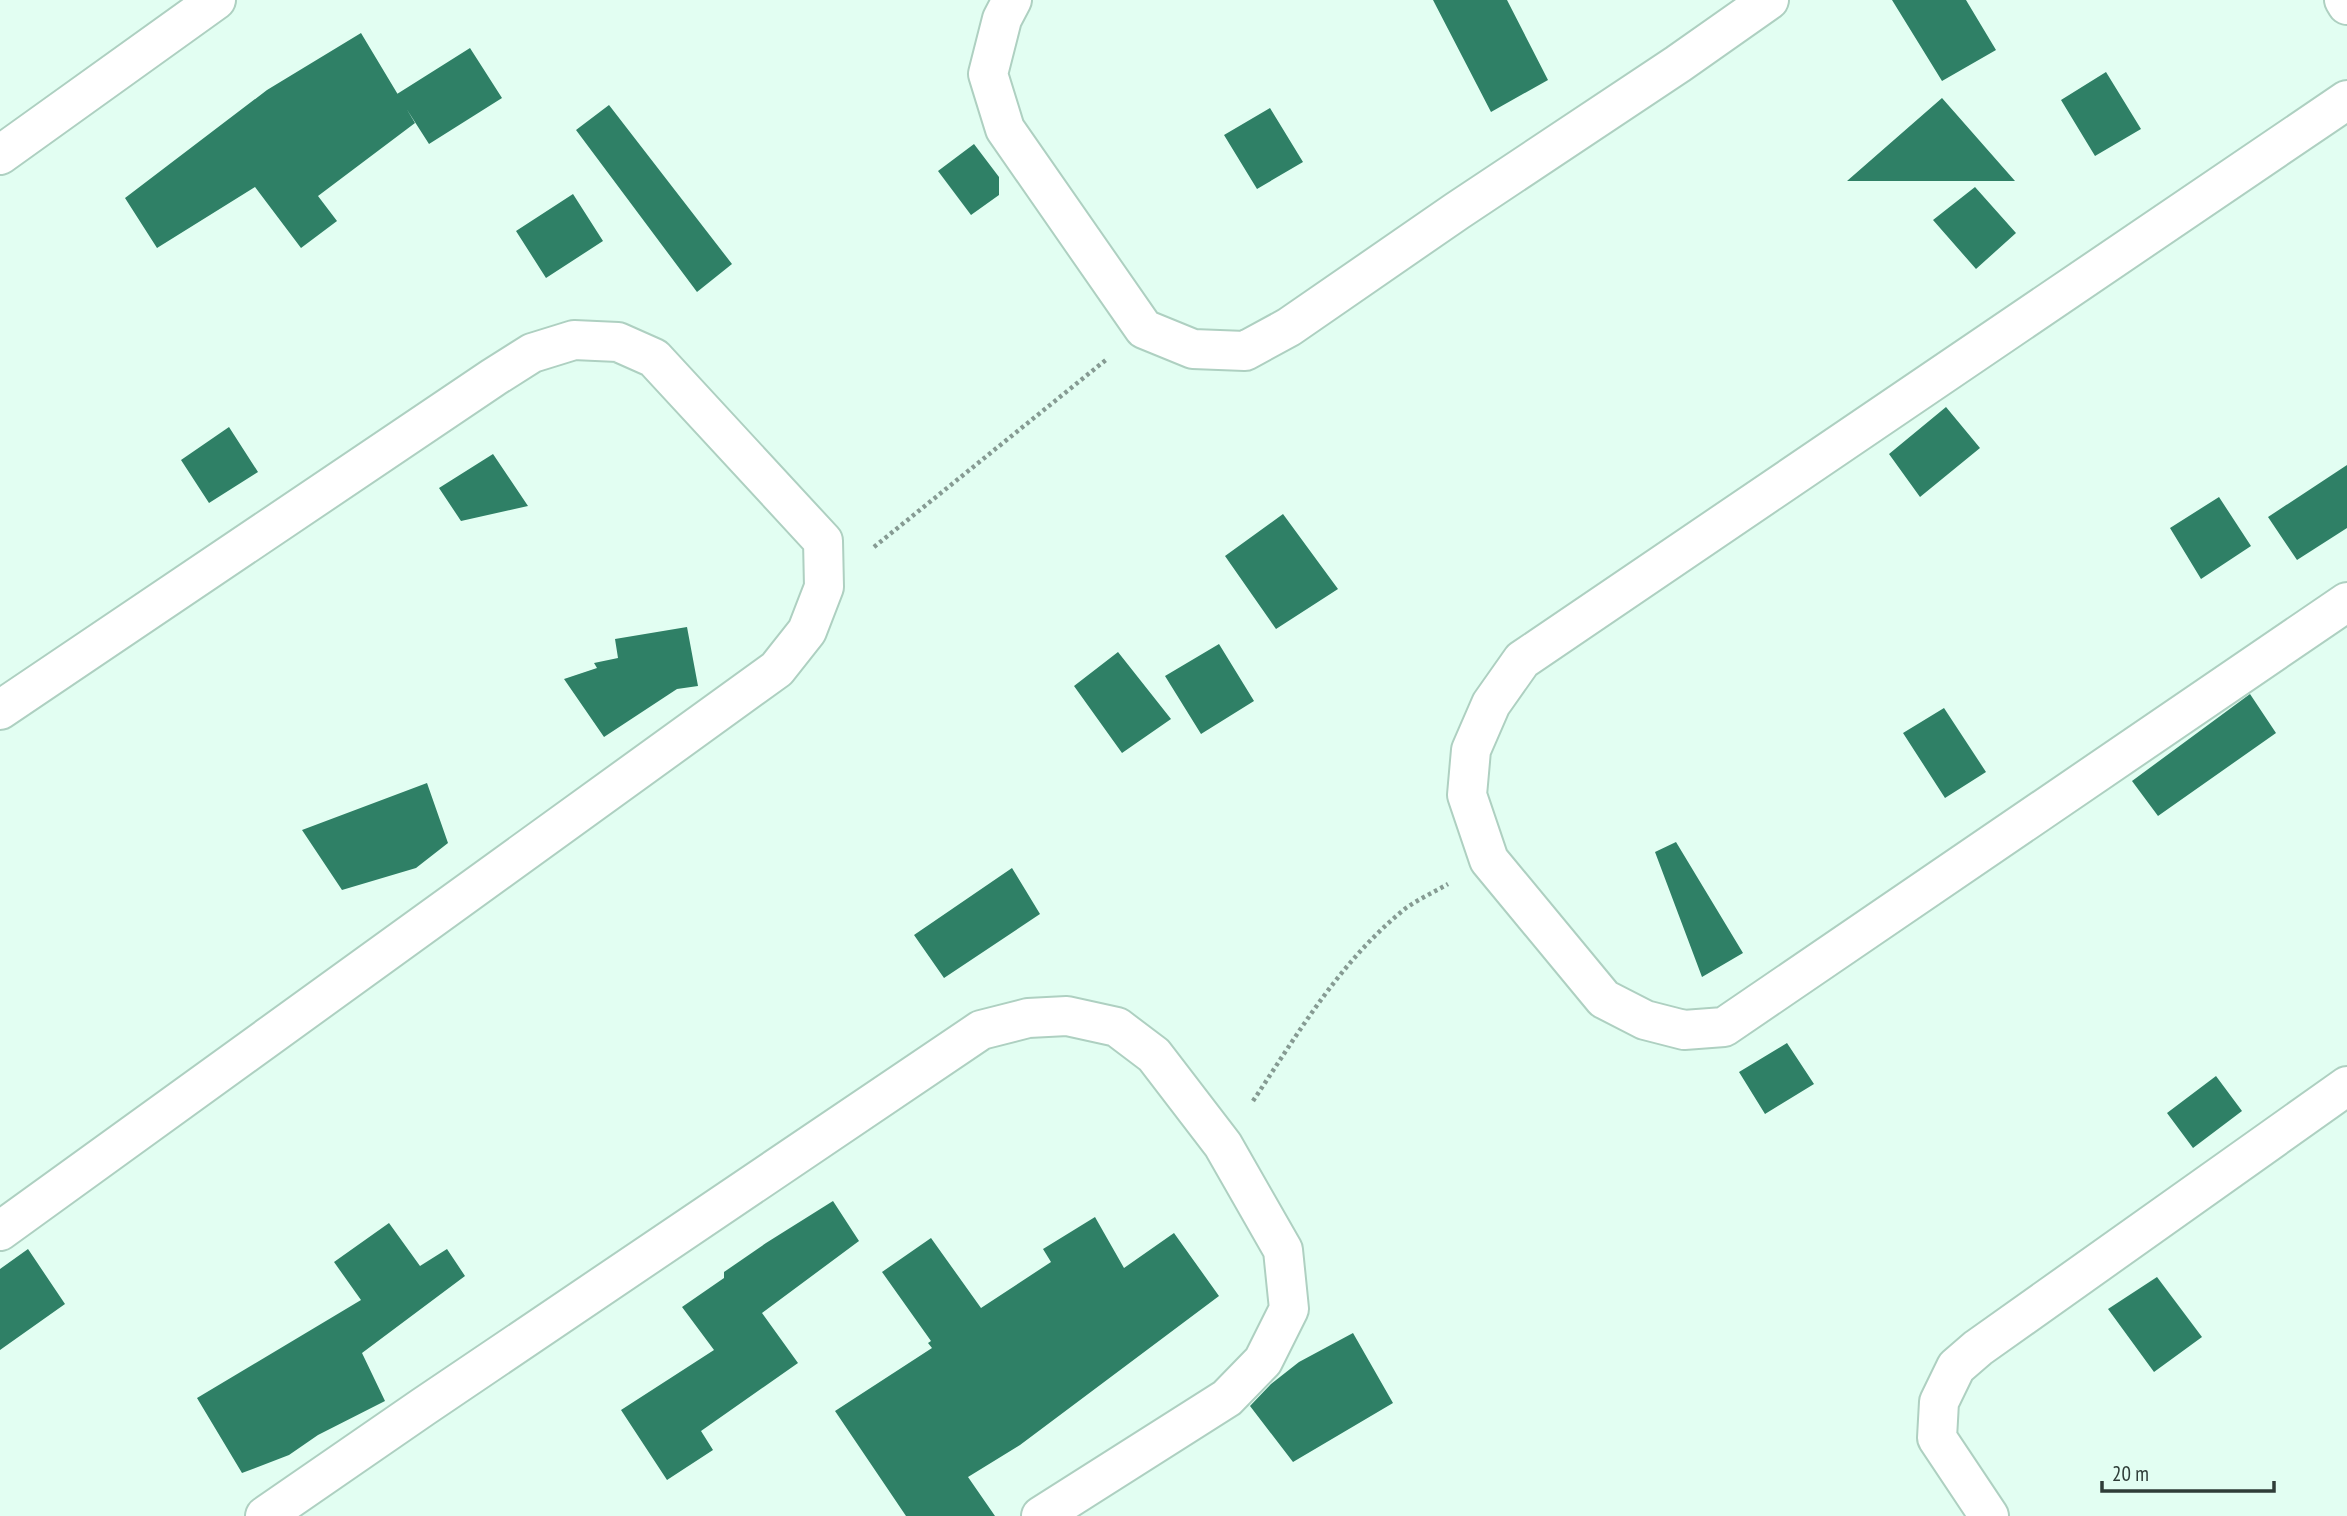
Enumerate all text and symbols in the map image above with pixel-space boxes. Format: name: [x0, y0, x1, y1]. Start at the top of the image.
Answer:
scale bar: [2102, 1450, 2274, 1494]
text: 20 m: [2112, 1460, 2149, 1487]

